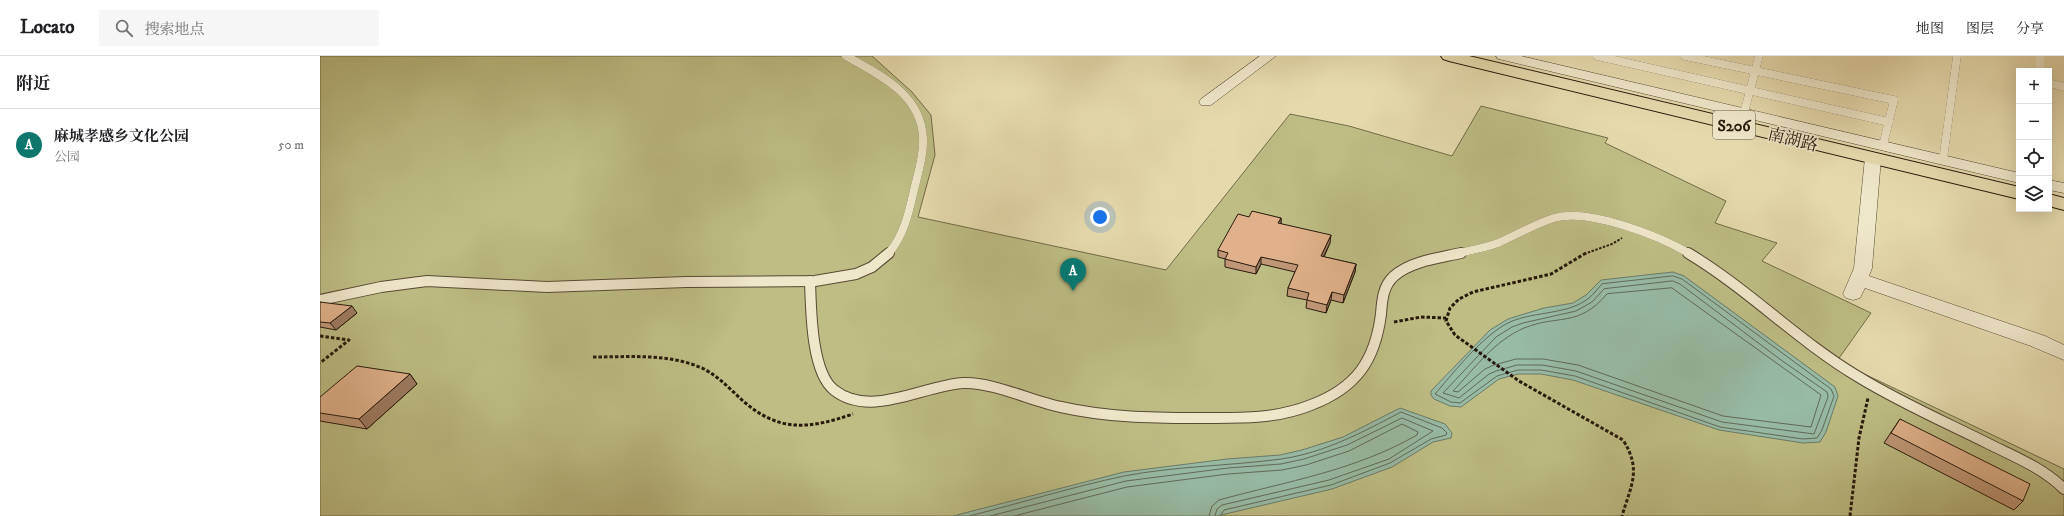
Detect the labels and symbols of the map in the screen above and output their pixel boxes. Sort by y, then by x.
road number: S206 [1713,111,1755,139]
street label: 南湖路 [1765,123,1820,157]
your location [1090,207,1110,227]
pin: A [1060,258,1086,291]

